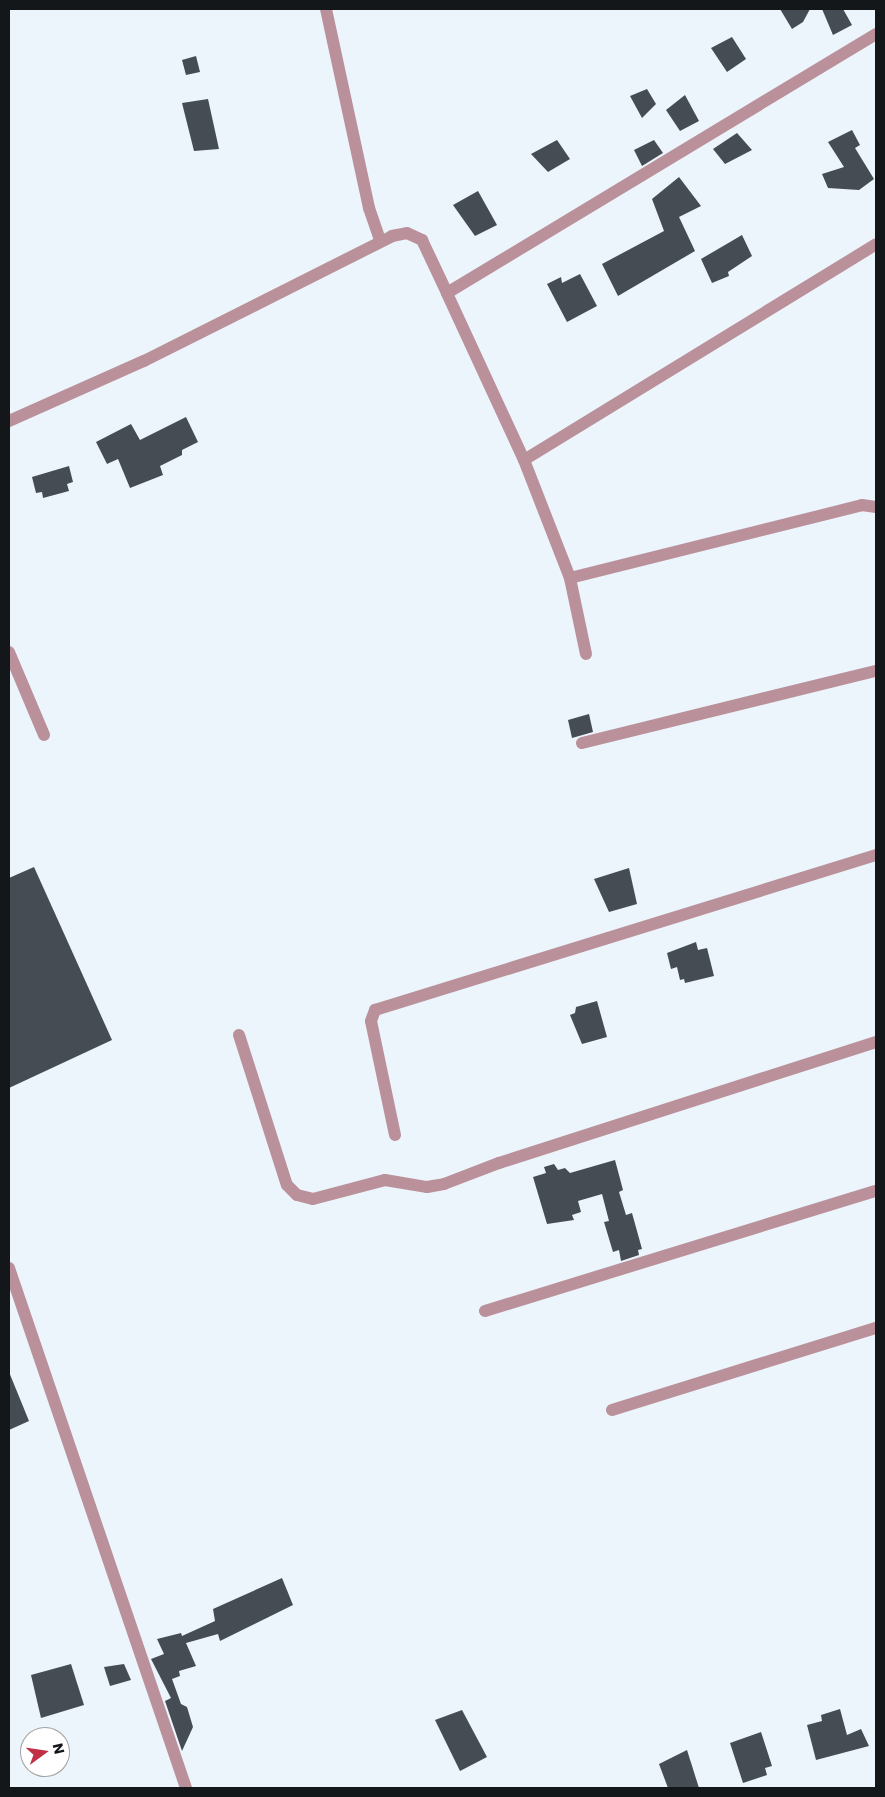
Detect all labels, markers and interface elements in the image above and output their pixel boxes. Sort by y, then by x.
north arrow [20,1727,70,1777]
text: N [48,1741,70,1756]

